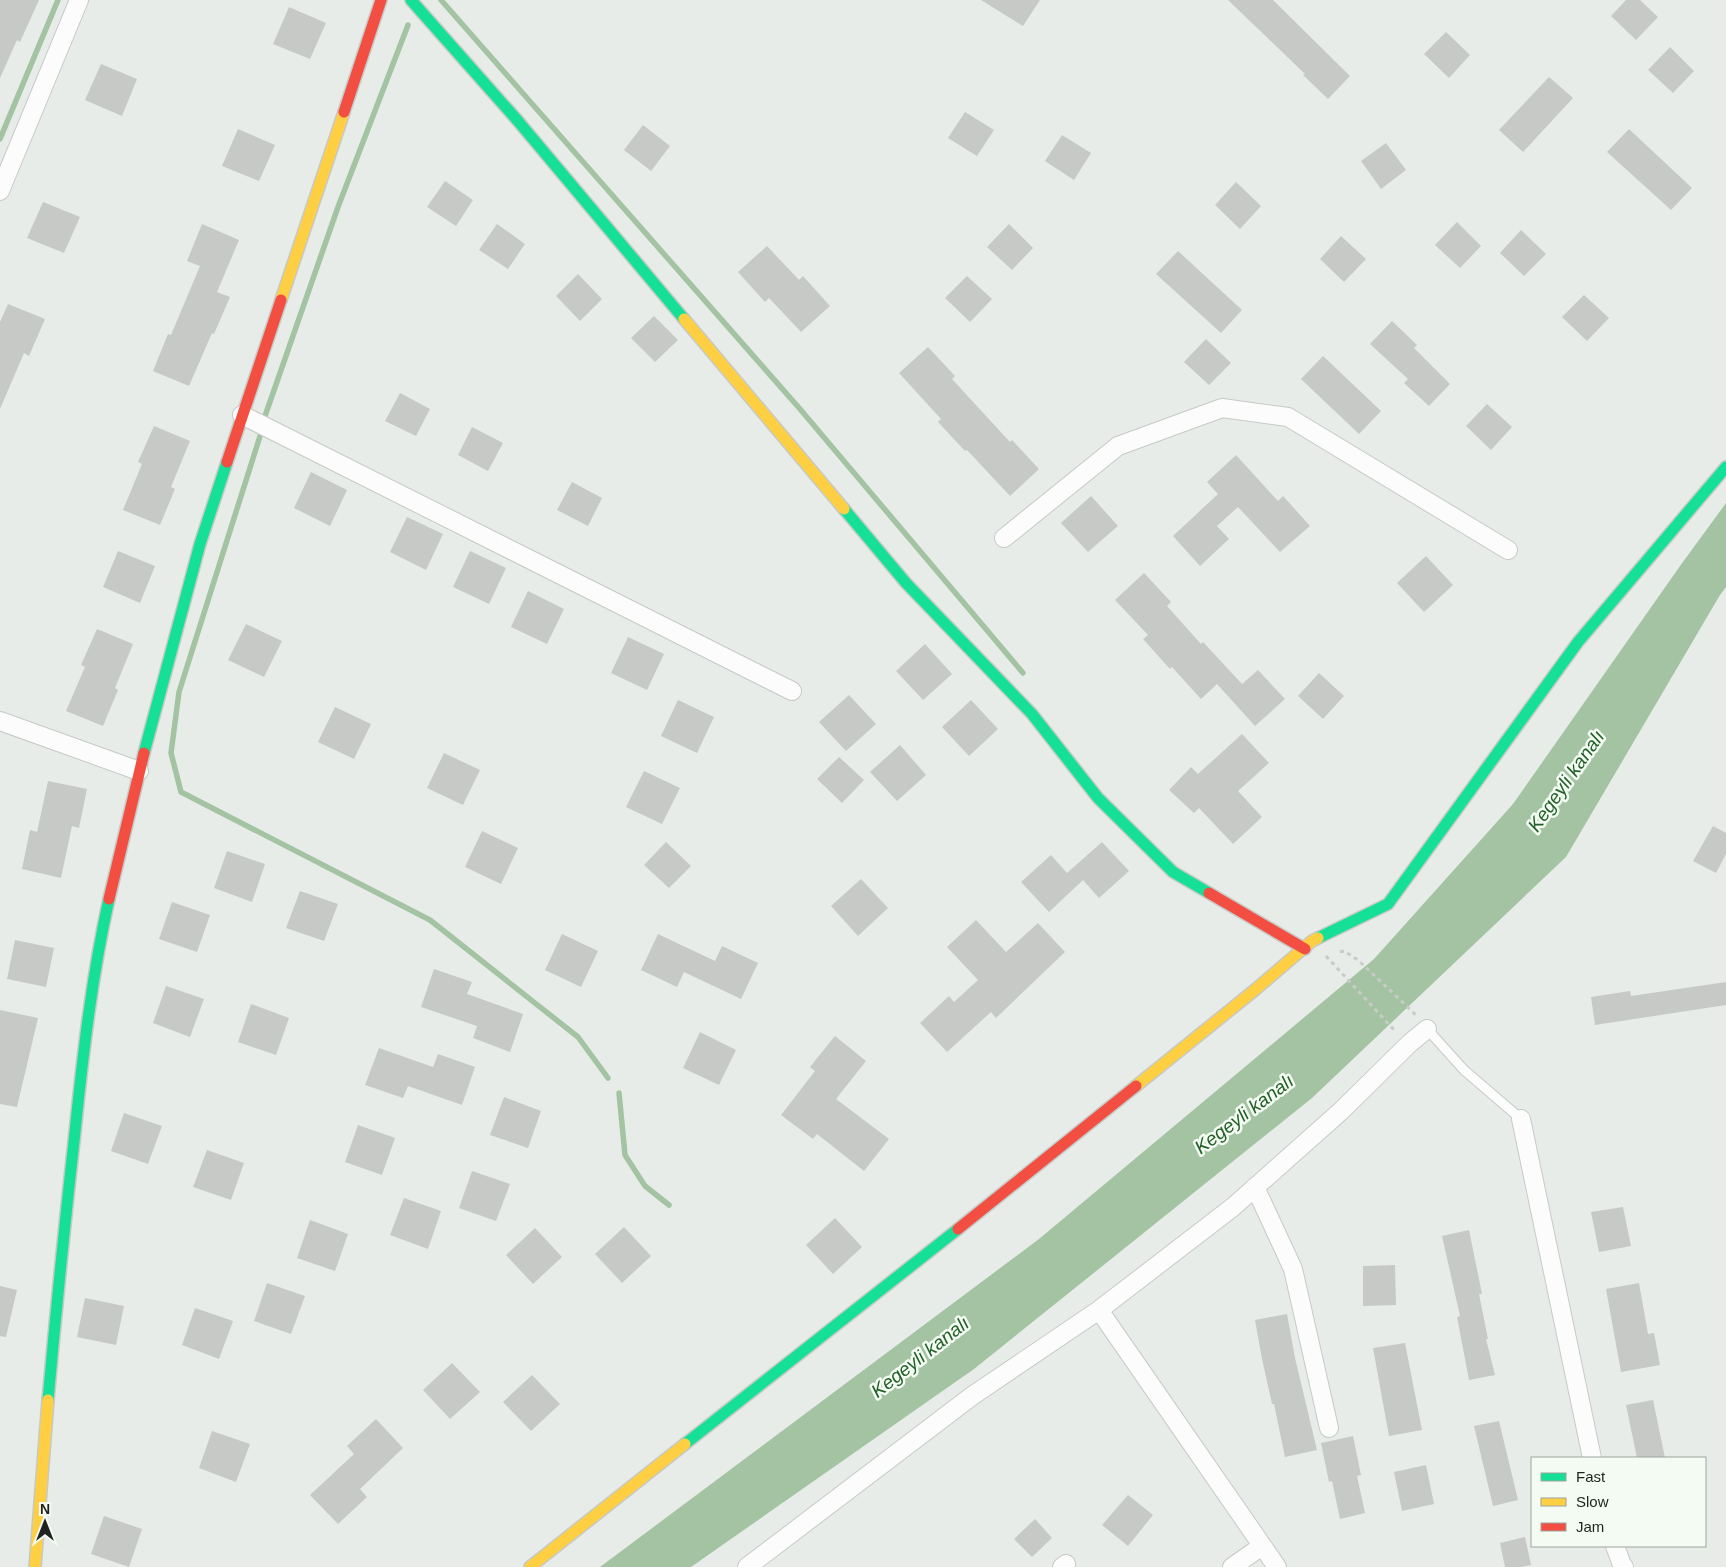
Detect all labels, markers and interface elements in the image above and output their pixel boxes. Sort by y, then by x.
water label: Kegeyli kanalı [1523,727,1609,835]
water label: Kegeyli kanalı [1190,1070,1298,1158]
water label: Kegeyli kanalı [867,1312,973,1402]
legend [1531,1457,1706,1547]
text: Fast [1576,1468,1606,1485]
text: Slow [1576,1493,1609,1510]
north arrow [20,1497,70,1547]
text: N [40,1501,50,1517]
text: Jam [1576,1518,1604,1535]

